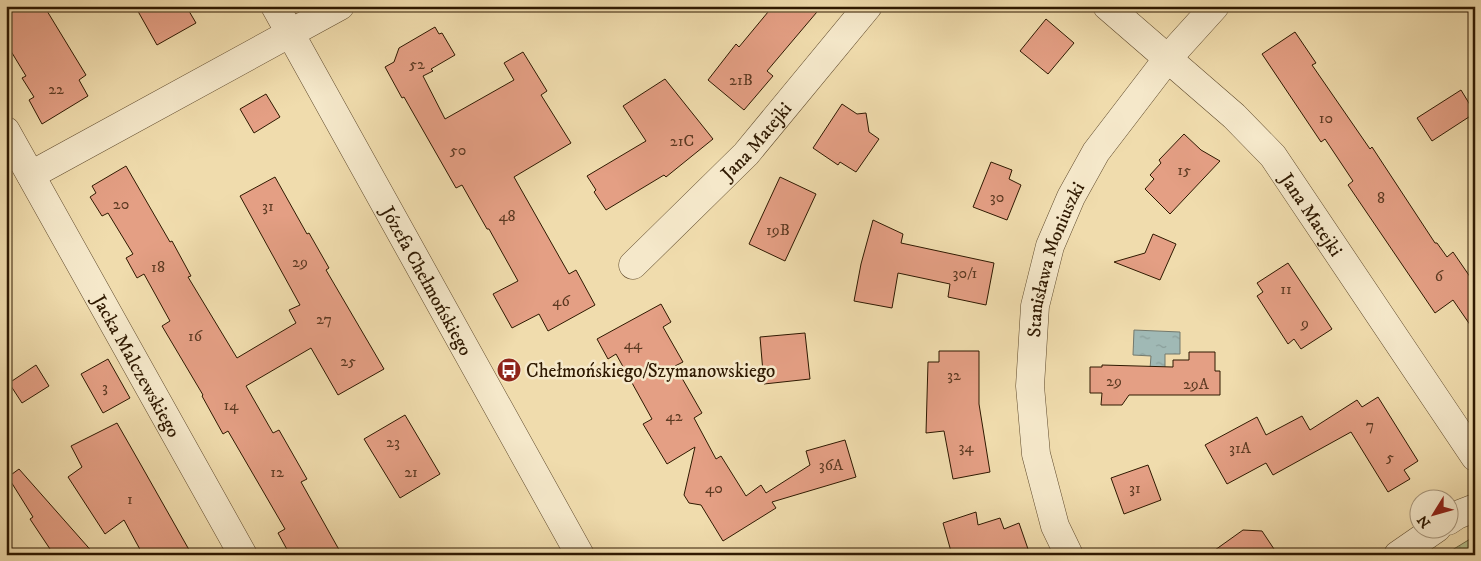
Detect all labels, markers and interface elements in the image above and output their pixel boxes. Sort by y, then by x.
house number: 52 [409,54,425,74]
house number: 21B [729,70,753,90]
house number: 22 [48,79,64,99]
street label: Jana Matejki [715,98,797,187]
house number: 10 [1319,108,1333,128]
house number: 21C [670,131,694,151]
house number: 50 [450,140,466,160]
house number: 15 [1177,160,1191,180]
street label: Jana Matejki [1274,167,1347,261]
street label: Stanisława Moniuszki [1023,178,1090,338]
house number: 30 [990,187,1004,207]
house number: 8 [1377,188,1385,208]
house number: 20 [113,194,129,214]
house number: 31 [262,196,274,216]
street label: Józefa Chełmońskiego [375,201,477,360]
house number: 48 [498,206,516,226]
house number: 19B [766,220,790,240]
house number: 29 [292,252,308,272]
house number: 18 [151,257,165,277]
house number: 30/1 [953,263,978,283]
house number: 6 [1435,266,1444,286]
house number: 11 [1280,279,1292,299]
street label: Jacka Malczewskiego [86,290,185,442]
house number: 46 [552,291,570,311]
house number: 27 [316,309,332,329]
house number: 9 [1300,313,1309,333]
house number: 16 [188,326,203,346]
house number: 44 [624,334,643,354]
house number: 25 [340,351,356,371]
bus stop icon: Chełmońskiego/Szymanowskiego [496,357,522,383]
place label: Chełmońskiego/Szymanowskiego [526,360,775,383]
house number: 32 [947,365,961,385]
house number: 29 [1106,371,1122,391]
house number: 29A [1183,374,1210,394]
house number: 3 [102,377,108,397]
house number: 14 [223,395,239,415]
house number: 42 [665,406,683,426]
house number: 7 [1366,415,1374,435]
house number: 23 [386,432,400,452]
house number: 34 [958,437,974,457]
house number: 31A [1229,438,1252,458]
house number: 5 [1386,447,1394,467]
house number: 36A [819,455,844,475]
house number: 12 [270,462,284,482]
house number: 21 [404,462,418,482]
house number: 40 [705,478,723,498]
house number: 31 [1129,478,1141,498]
north arrow [1408,488,1458,538]
house number: 1 [127,489,133,509]
text: N [1413,511,1435,531]

